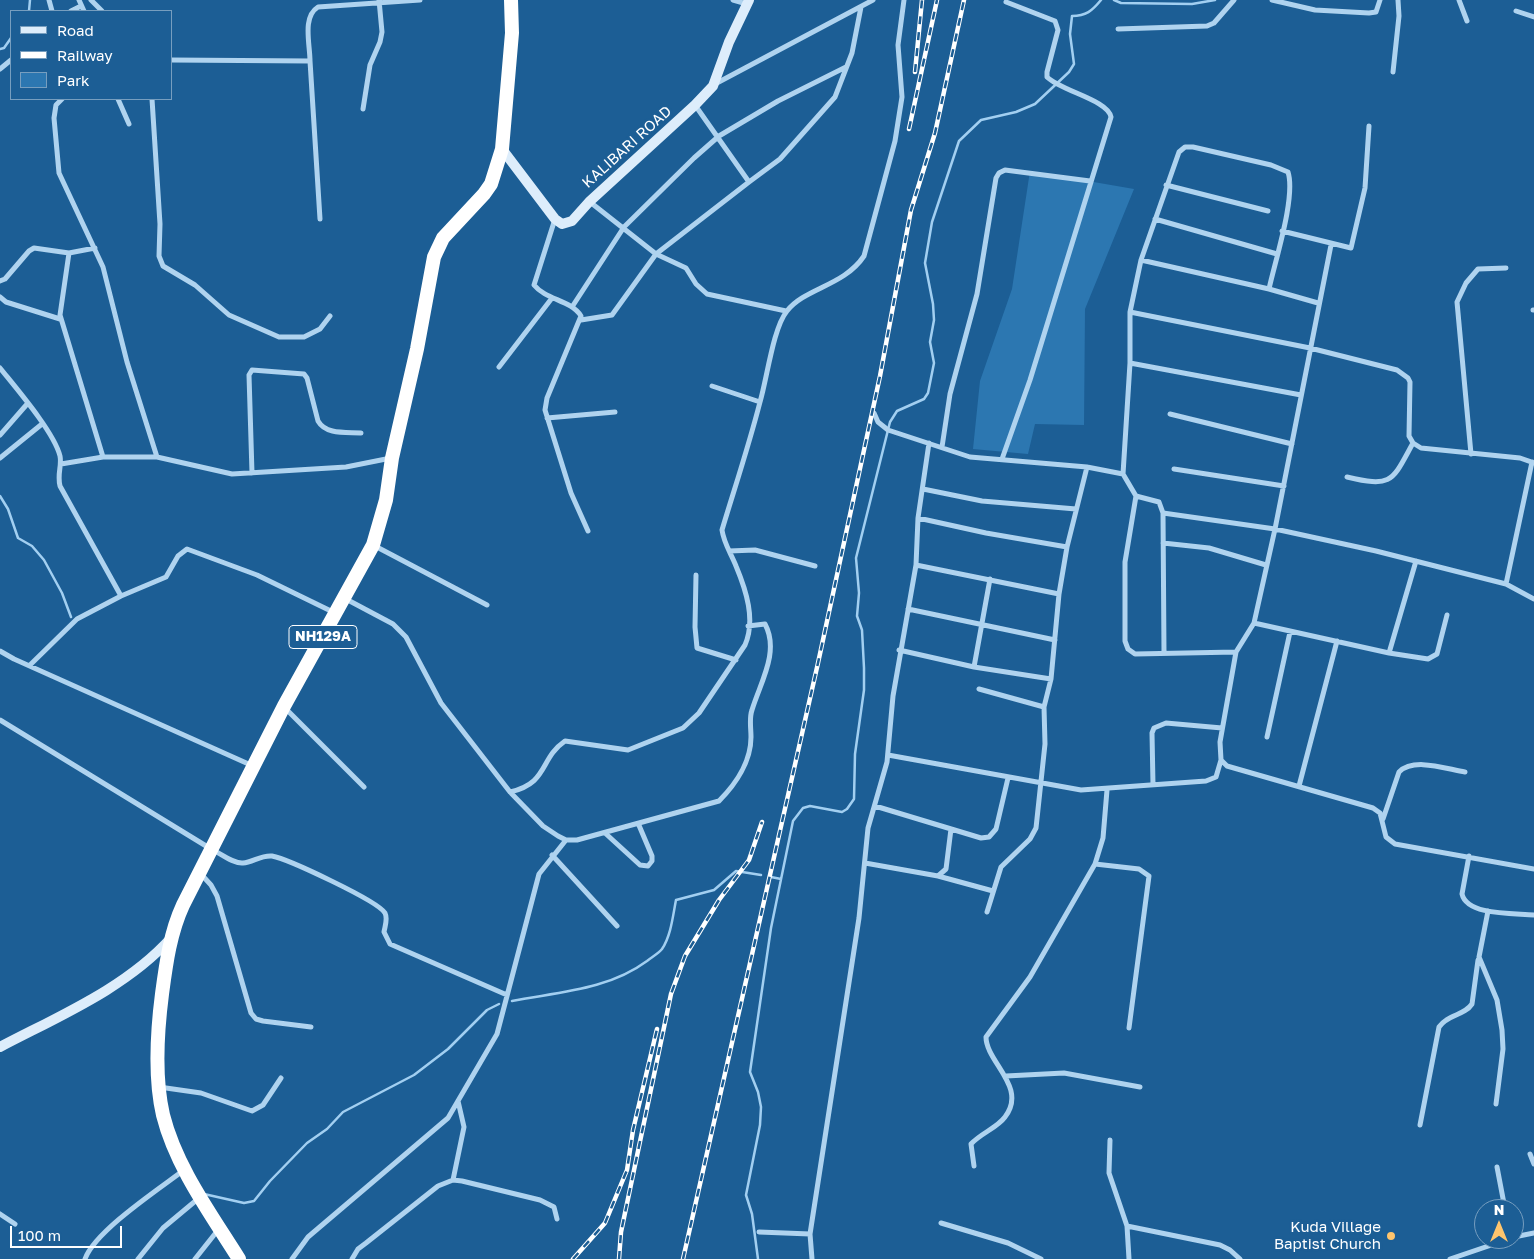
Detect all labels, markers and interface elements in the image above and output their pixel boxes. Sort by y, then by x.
legend [10,10,172,100]
text: Road [57,21,94,39]
text: Railway [57,46,113,64]
text: Park [57,71,89,89]
street label: KALIBARI ROAD [579,102,675,192]
road number: NH129A [289,626,357,649]
north arrow [1474,1199,1524,1249]
text: N [1494,1201,1504,1218]
scale bar [12,1216,125,1248]
place label: Kuda Village Baptist Church [1274,1218,1381,1253]
text: 100 m [18,1226,61,1244]
marker: Kuda Village Baptist Church [1385,1230,1397,1242]

